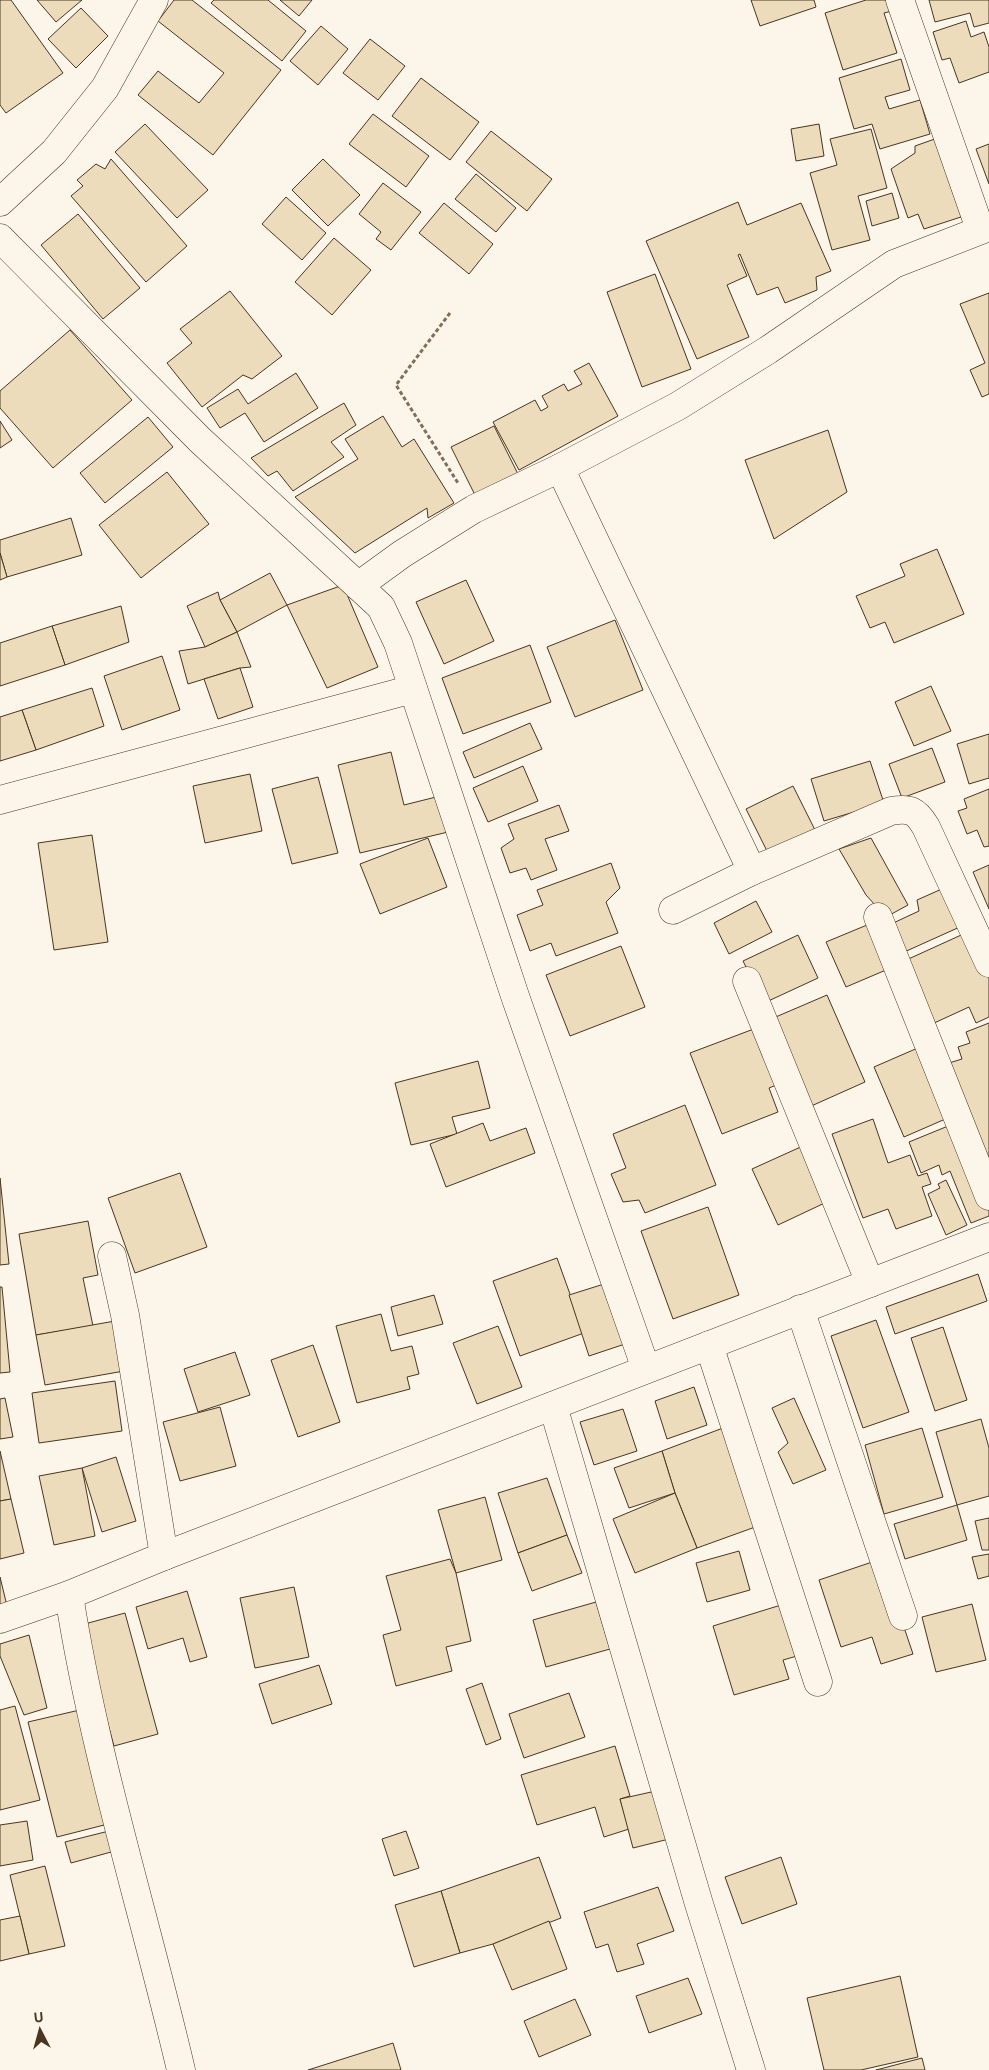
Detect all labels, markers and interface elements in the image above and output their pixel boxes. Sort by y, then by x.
north arrow [15,2005,65,2055]
text: U [33,2009,44,2026]

